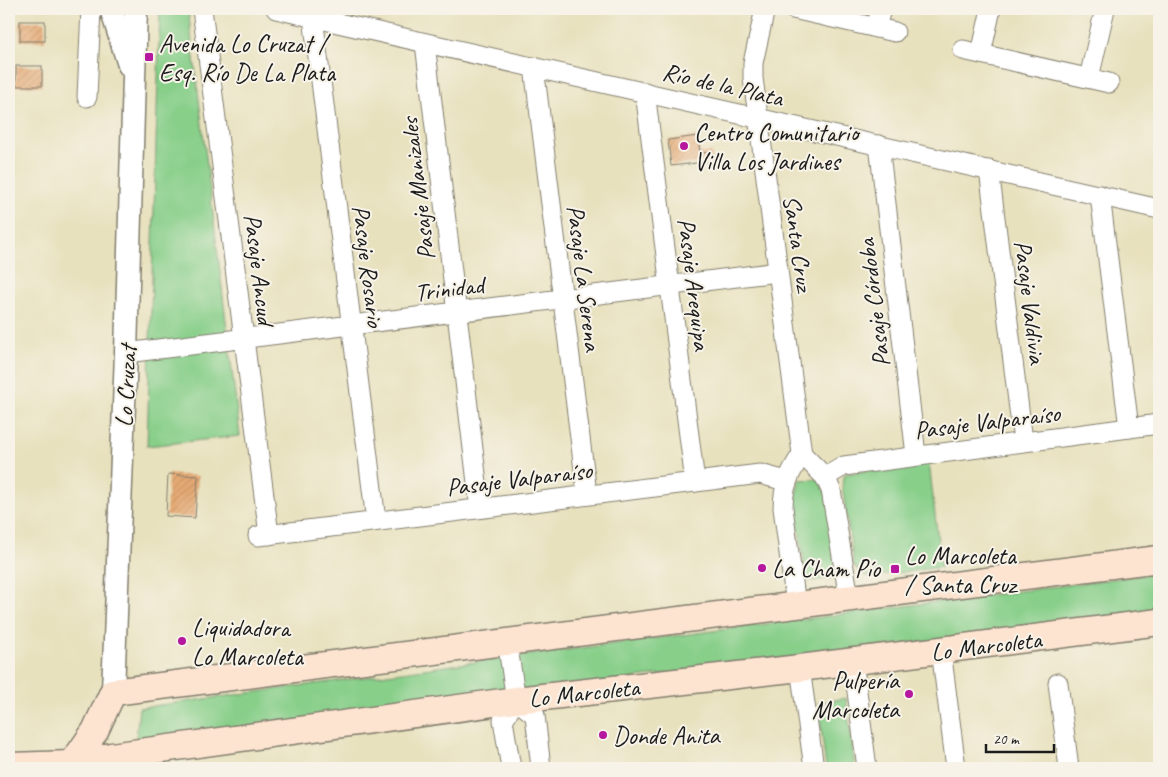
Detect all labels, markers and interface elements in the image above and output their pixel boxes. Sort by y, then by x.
place label: Avenida Lo Cruzat / Esq. Río De La Plata [159,28,337,89]
marker: Avenida Lo Cruzat / Esq. Río De La Plata [143,51,155,63]
street label: Río de la Plata [659,56,788,115]
street label: Pasaje Manizales [393,113,443,262]
place label: Centro Comunitario Villa Los Jardines [694,117,861,178]
marker: Centro Comunitario Villa Los Jardines [678,140,690,152]
street label: Santa Cruz [775,193,821,296]
street label: Pasaje Rosario [345,203,391,330]
street label: Pasaje La Serena [559,203,609,355]
street label: Pasaje Ancud [236,212,282,330]
street label: Pasaje Arequipa [670,216,718,354]
street label: Pasaje Córdoba [850,235,898,369]
street label: Pasaje Valdivia [1007,239,1054,368]
street label: Trinidad [413,268,489,309]
street label: Lo Cruzat [108,340,144,428]
street label: Pasaje Valparaíso [913,397,1063,447]
street label: Pasaje Valparaíso [445,454,595,504]
place label: Lo Marcoleta / Santa Cruz [905,540,1019,601]
place label: La Cham Pío [772,553,881,585]
marker: La Cham Pío [756,562,768,574]
marker: Lo Marcoleta / Santa Cruz [889,563,901,575]
place label: Liquidadora Lo Marcoleta [192,612,305,673]
street label: Lo Marcoleta [929,623,1045,669]
marker: Liquidadora Lo Marcoleta [176,635,188,647]
place label: Pulpería Marcoleta [812,665,901,726]
street label: Lo Marcoleta [527,671,643,715]
marker: Pulpería Marcoleta [903,688,915,700]
place label: Donde Anita [613,720,722,752]
scale bar [986,722,1053,754]
marker: Donde Anita [597,729,609,741]
text: 20 m [993,730,1020,749]

